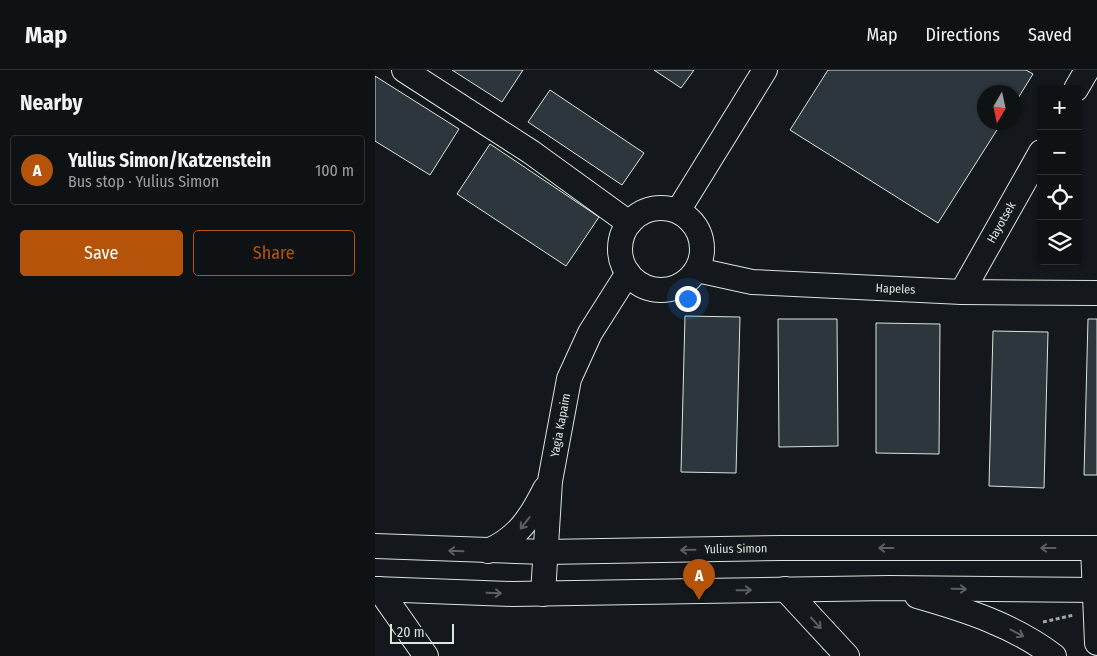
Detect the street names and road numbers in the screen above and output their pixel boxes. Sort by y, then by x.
street label: Hayotsek [984,199,1019,245]
street label: Hapeles [875,281,916,297]
street label: Yagia Kapaim [548,392,573,458]
street label: Yulius Simon [704,541,767,556]

